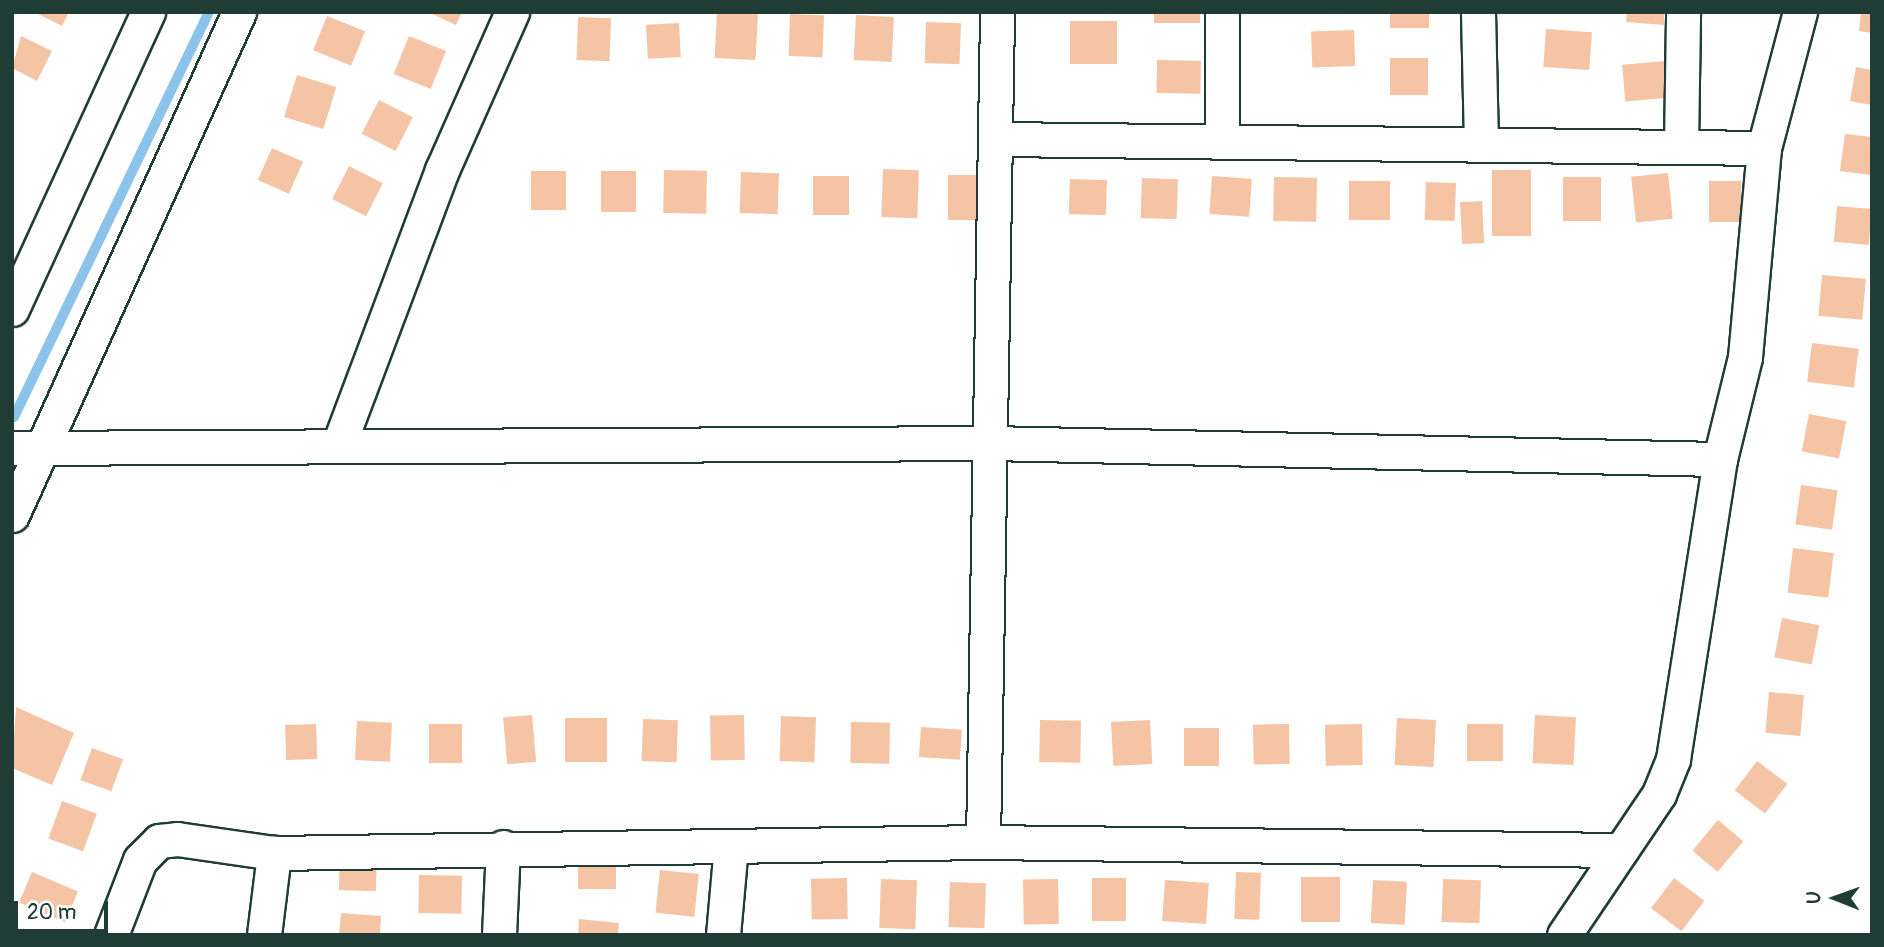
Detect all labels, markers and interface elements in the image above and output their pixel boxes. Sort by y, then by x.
north arrow [1800,863,1870,933]
scale bar [18,888,112,932]
text: U [1802,891,1826,904]
text: 20 m [27,899,76,926]

